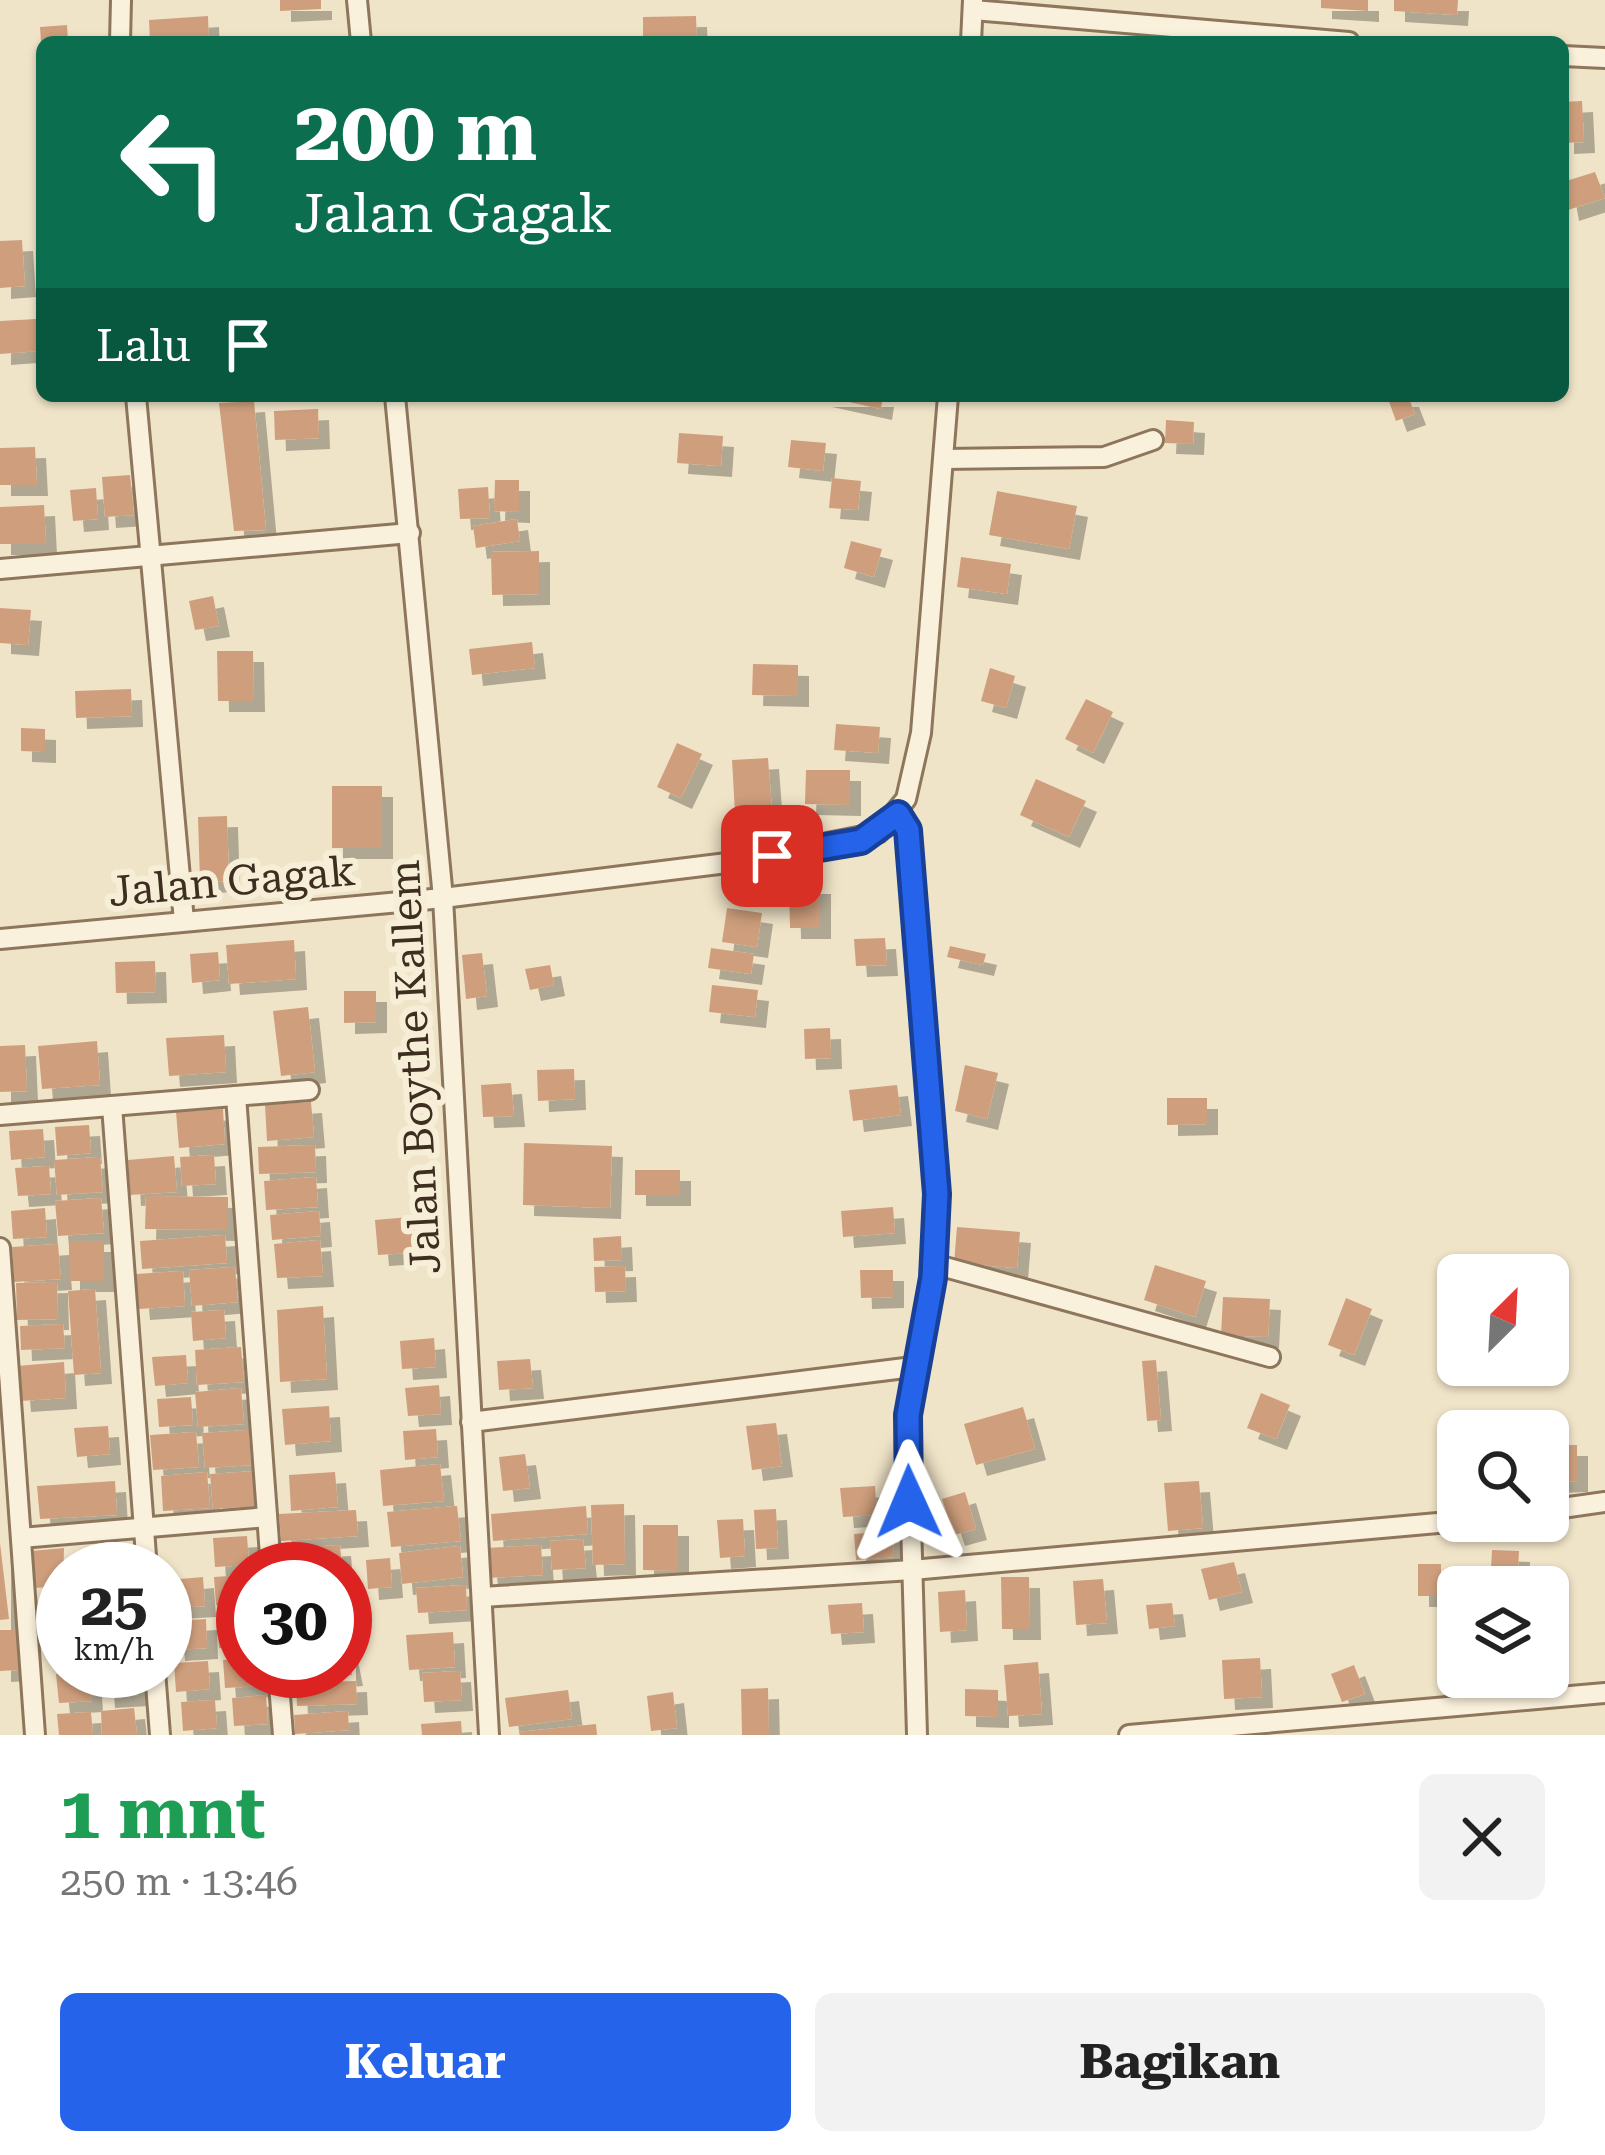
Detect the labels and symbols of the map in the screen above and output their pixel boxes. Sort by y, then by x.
pin [721,805,823,907]
street label: Jalan Gagak [107,846,357,916]
street label: Jalan Boythe Kallem [380,859,450,1275]
north arrow [1437,1254,1569,1386]
position arrow [846,1439,972,1565]
speed limit sign: 30 [216,1542,372,1698]

